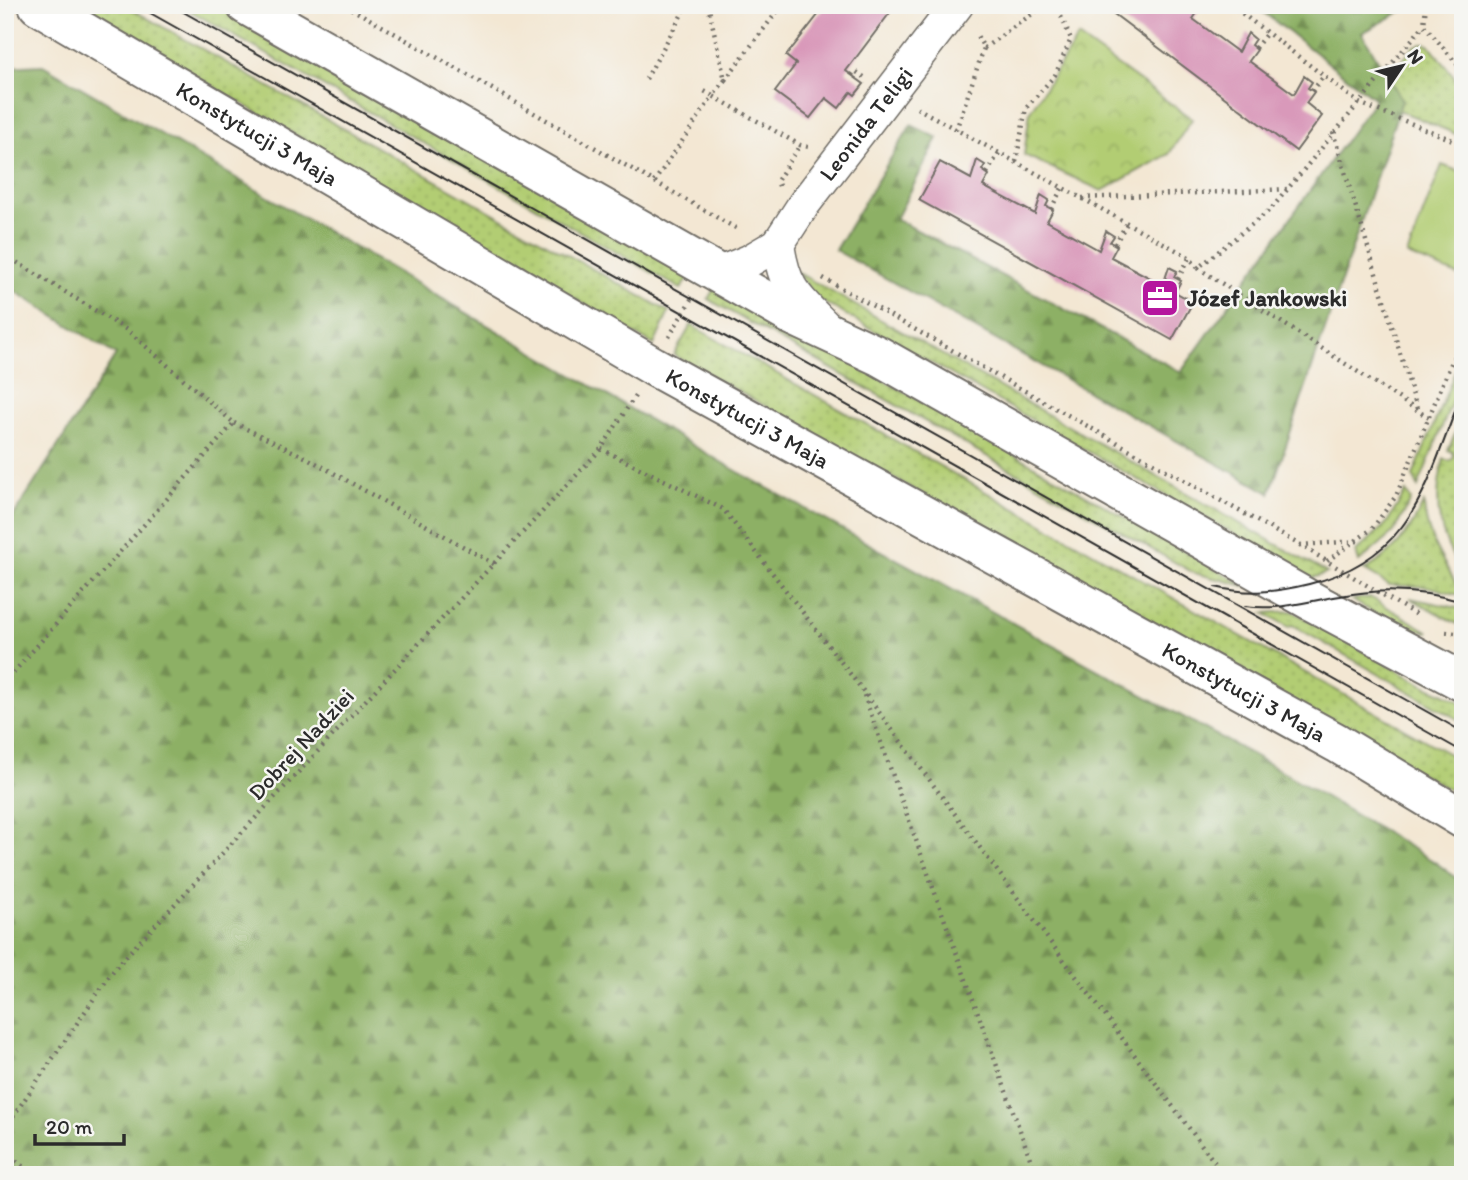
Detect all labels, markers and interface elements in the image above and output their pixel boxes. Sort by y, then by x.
north arrow [1366,32,1436,102]
text: N [1402,45,1429,68]
street label: Leonida Teligi [813,61,918,186]
street label: Konstytucji 3 Maja [171,75,343,192]
office icon: Józef Jankowski [1139,277,1181,319]
place label: Józef Jankowski [1186,284,1347,312]
street label: Konstytucji 3 Maja [661,362,834,474]
street label: Konstytucji 3 Maja [1157,635,1331,748]
street label: Dobrej Nadziei [242,682,360,806]
scale bar [35,1103,124,1147]
text: 20 m [46,1114,93,1139]

